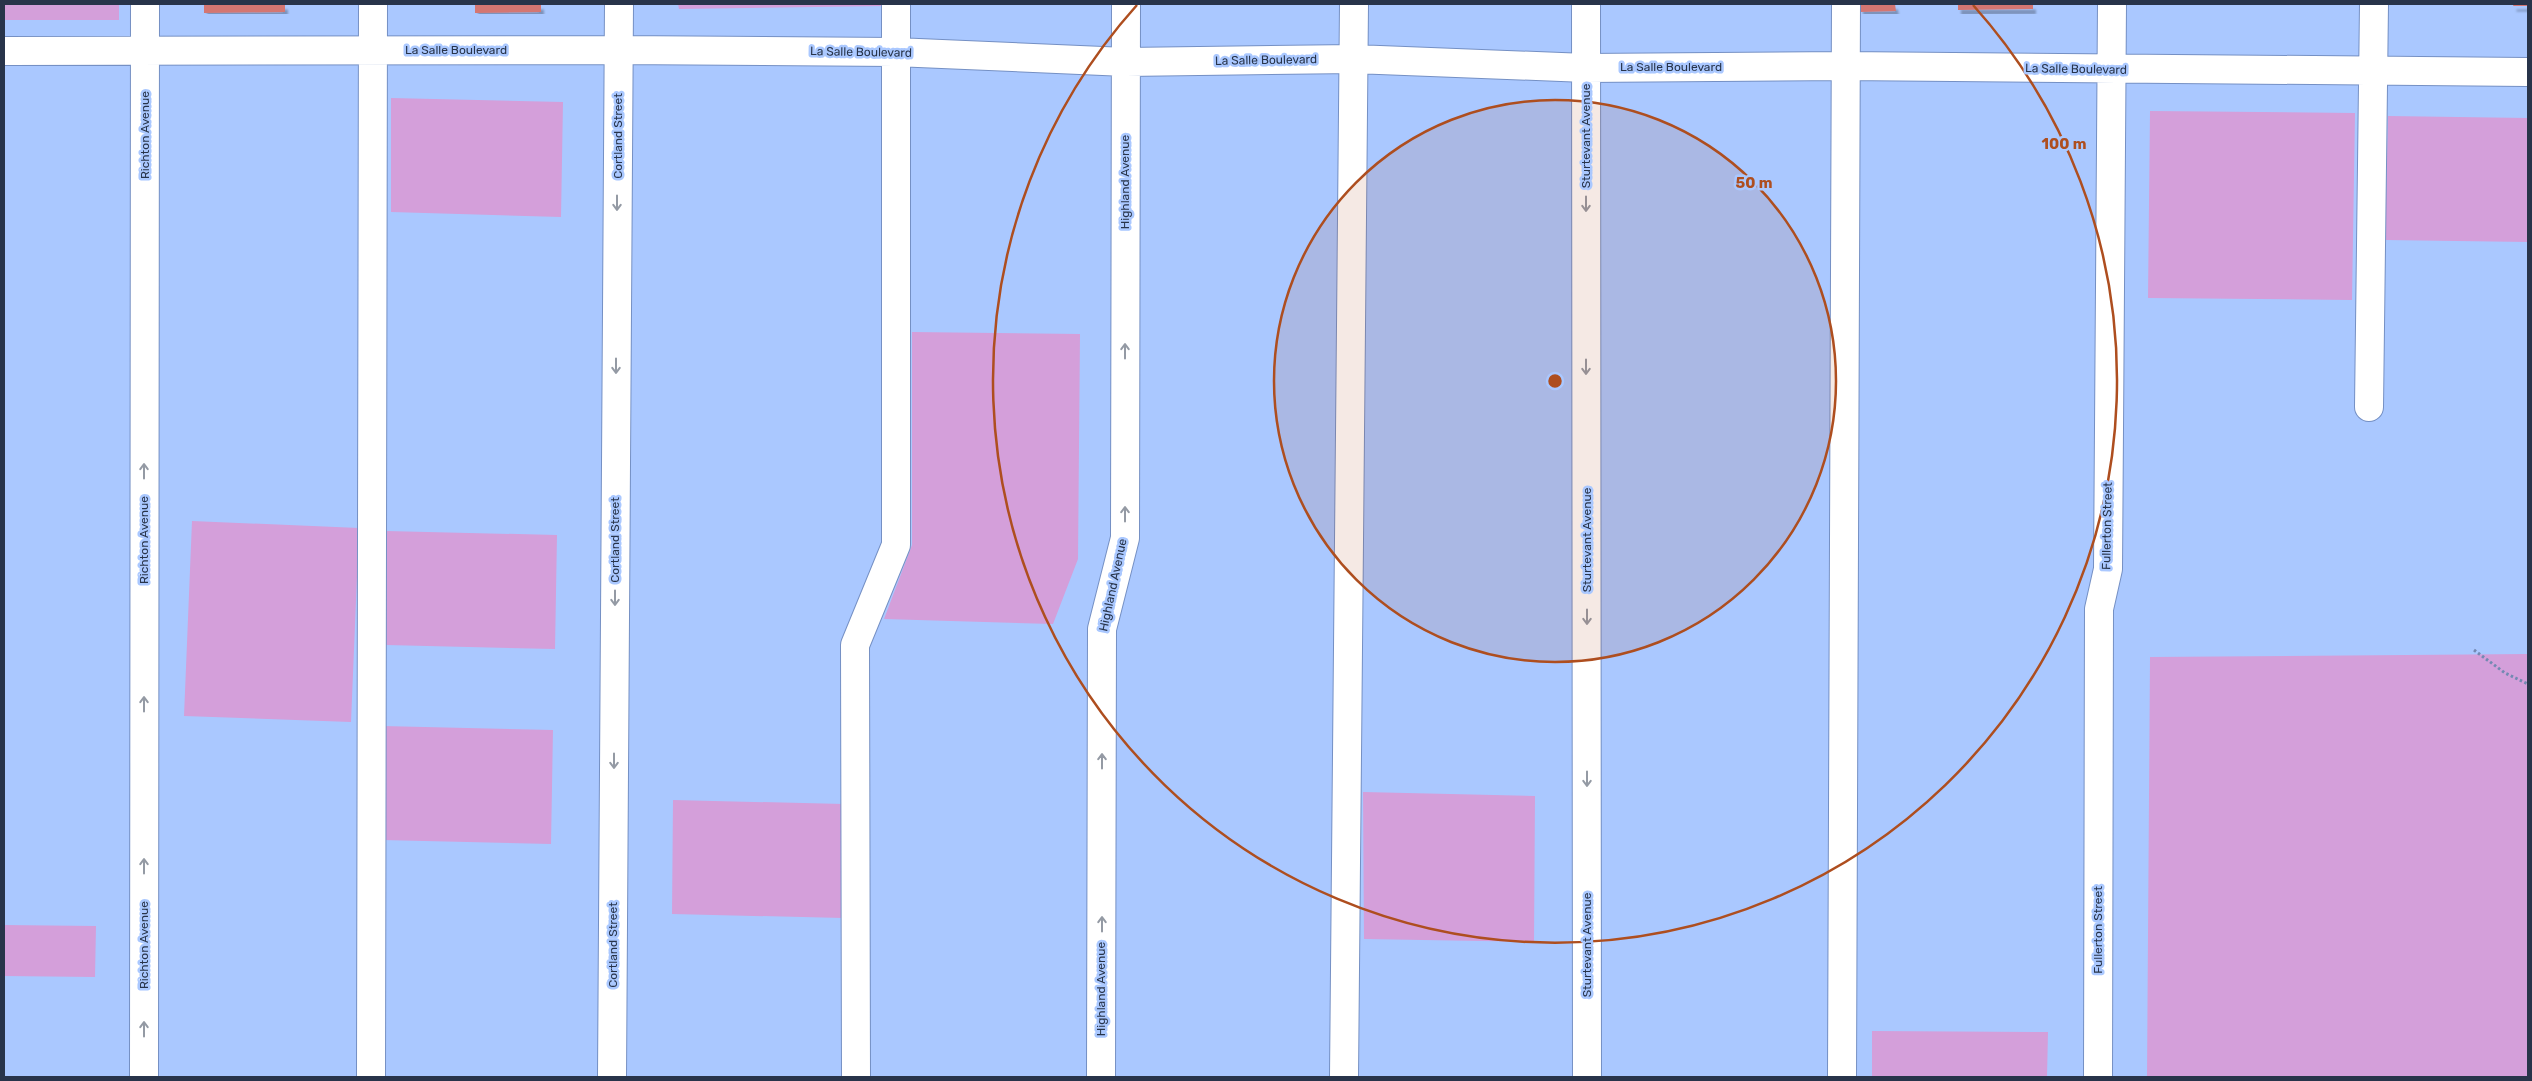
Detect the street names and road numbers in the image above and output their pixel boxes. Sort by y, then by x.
street label: La Salle Boulevard [405,43,507,57]
street label: La Salle Boulevard [810,44,912,60]
street label: La Salle Boulevard [1215,52,1317,68]
street label: La Salle Boulevard [1620,60,1722,74]
street label: La Salle Boulevard [2025,61,2127,77]
street label: Sturtevant Avenue [1579,83,1593,188]
street label: Richton Avenue [138,91,152,179]
street label: Cortland Street [611,93,625,179]
street label: Highland Avenue [1118,134,1132,229]
street label: Fullerton Street [2099,482,2115,570]
street label: Sturtevant Avenue [1580,487,1594,592]
street label: Richton Avenue [137,496,151,584]
street label: Cortland Street [608,497,622,583]
street label: Highland Avenue [1096,537,1130,633]
street label: Fullerton Street [2091,886,2105,974]
street label: Sturtevant Avenue [1580,892,1594,997]
street label: Richton Avenue [137,901,151,989]
street label: Cortland Street [606,902,620,988]
street label: Highland Avenue [1094,941,1108,1036]

